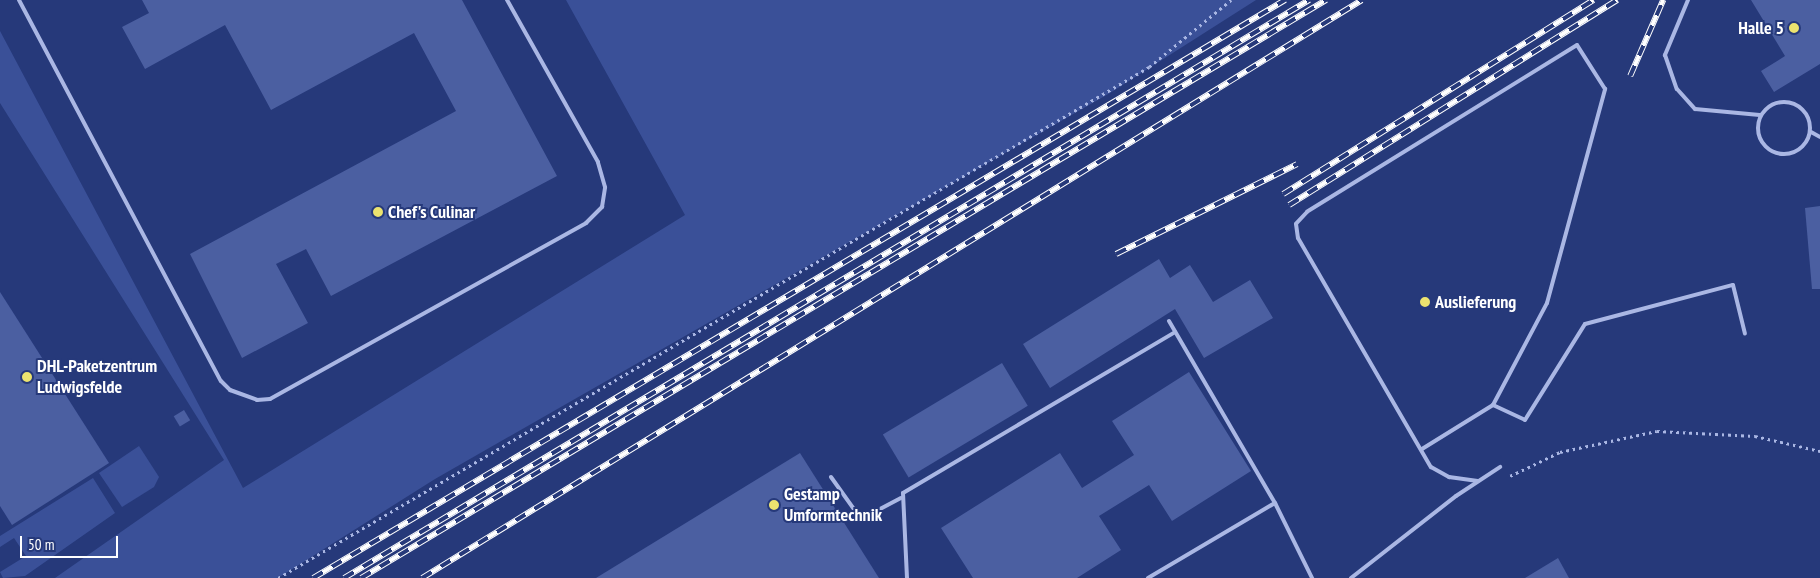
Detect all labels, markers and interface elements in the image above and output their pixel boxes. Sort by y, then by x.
place label: Halle 5 [1738,17,1784,39]
marker: Halle 5 [1788,22,1800,34]
place label: Chef's Culinar [388,201,476,223]
marker: Chef's Culinar [372,206,384,218]
place label: Auslieferung [1435,291,1516,313]
marker: Auslieferung [1419,296,1431,308]
place label: DHL-Paketzentrum Ludwigsfelde [37,356,157,398]
marker: DHL-Paketzentrum Ludwigsfelde [21,371,33,383]
place label: Gestamp Umformtechnik [784,484,882,526]
marker: Gestamp Umformtechnik [768,499,780,511]
scale bar [22,526,120,558]
text: 50 m [28,535,54,554]

